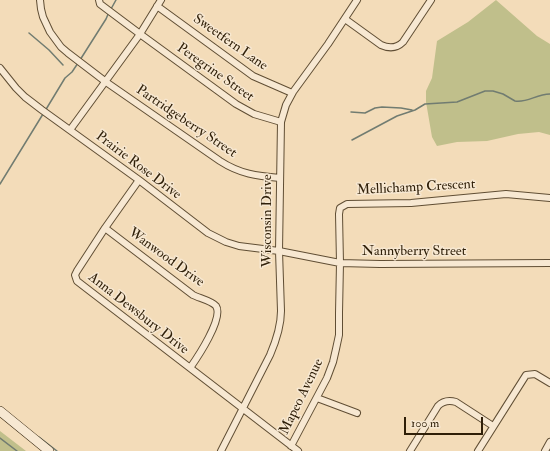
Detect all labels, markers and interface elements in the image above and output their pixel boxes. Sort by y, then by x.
street label: Sweetfern Lane [190,11,270,75]
street label: Peregrine Street [173,40,257,106]
street label: Partridgeberry Street [132,82,240,162]
street label: Prairie Rose Drive [92,128,184,204]
street label: Wisconsin Drive [260,174,276,268]
street label: Mellichamp Crescent [356,177,476,199]
street label: Wanwood Drive [125,225,207,291]
street label: Nannyberry Street [362,244,466,260]
street label: Anna Dewsbury Drive [84,269,192,359]
street label: Mapeo Avenue [276,356,328,438]
scale bar [406,409,485,435]
text: 100 m [411,416,439,431]

